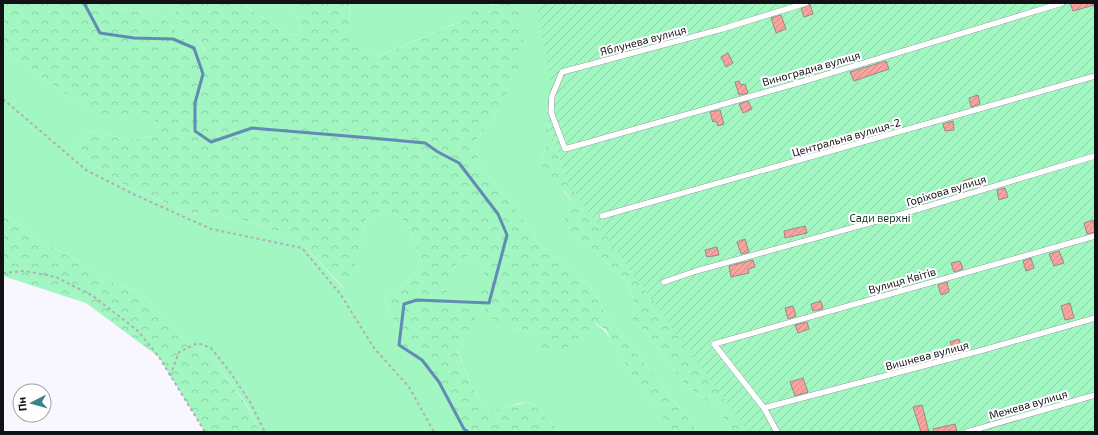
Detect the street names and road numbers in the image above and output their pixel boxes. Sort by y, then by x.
street label: Яблунева вулиця [598,22,688,59]
street label: Виноградна вулиця [760,48,862,89]
street label: Центральна вулиця-2 [790,115,902,160]
street label: Горіхова вулиця [905,172,988,209]
street label: Вулиця Квітів [867,264,938,297]
street label: Вишнева вулиця [884,338,970,373]
street label: Межева вулиця [987,387,1069,422]

